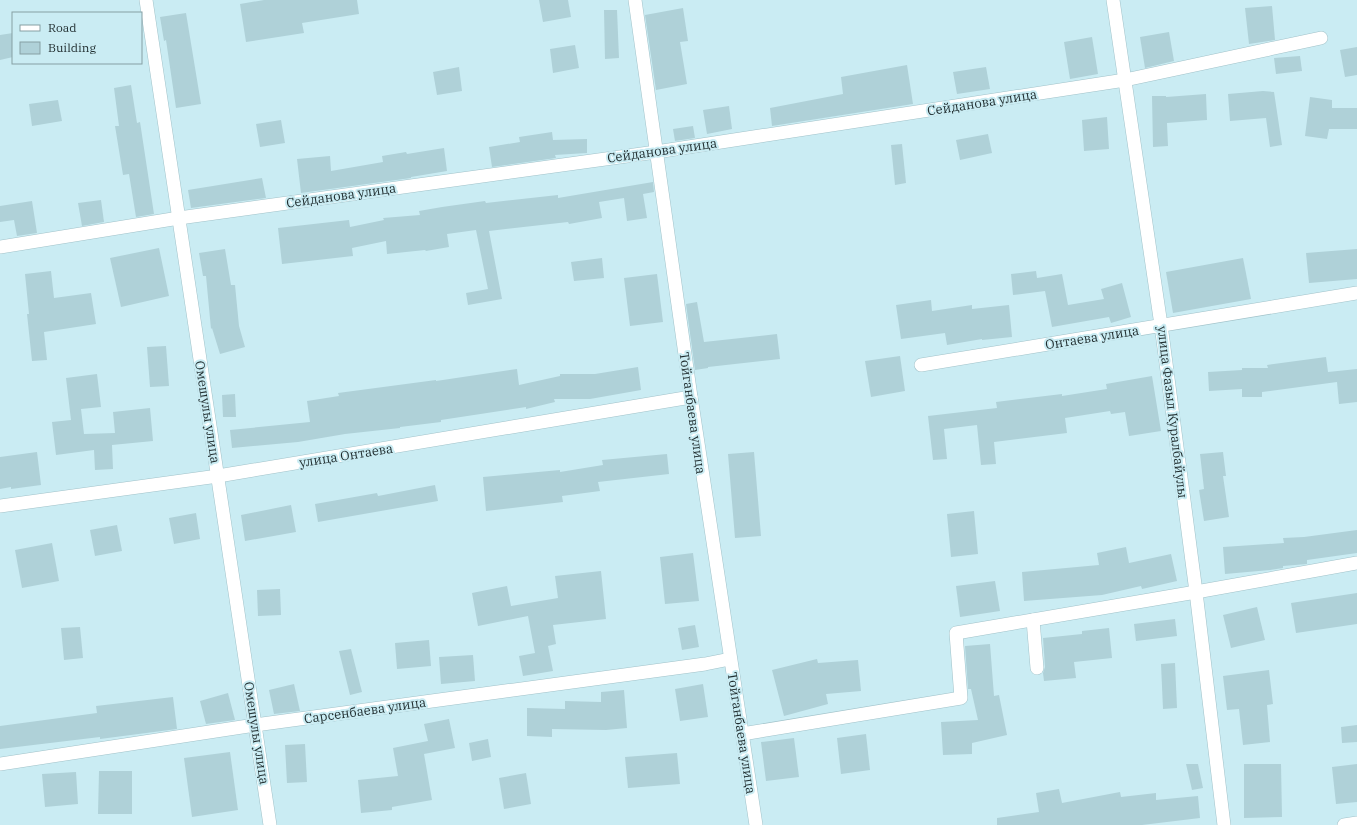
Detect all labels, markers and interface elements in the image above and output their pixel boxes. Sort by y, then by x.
legend [12,12,142,64]
text: Road [48,20,77,35]
text: Building [48,40,96,55]
street label: Сейданова улица [926,85,1038,120]
street label: Сейданова улица [606,134,718,167]
street label: Сейданова улица [285,179,397,212]
street label: Онтаева улица [1044,322,1140,353]
street label: улица Фазыл Куралбайулы [1154,325,1192,499]
street label: Тойганбаева улица [676,351,709,475]
street label: Омешулы улица [191,360,224,465]
street label: улица Онтаева [298,440,394,471]
street label: Тойганбаева улица [723,671,760,795]
street label: Омешулы улица [240,681,273,786]
street label: Сарсенбаева улица [303,694,427,727]

